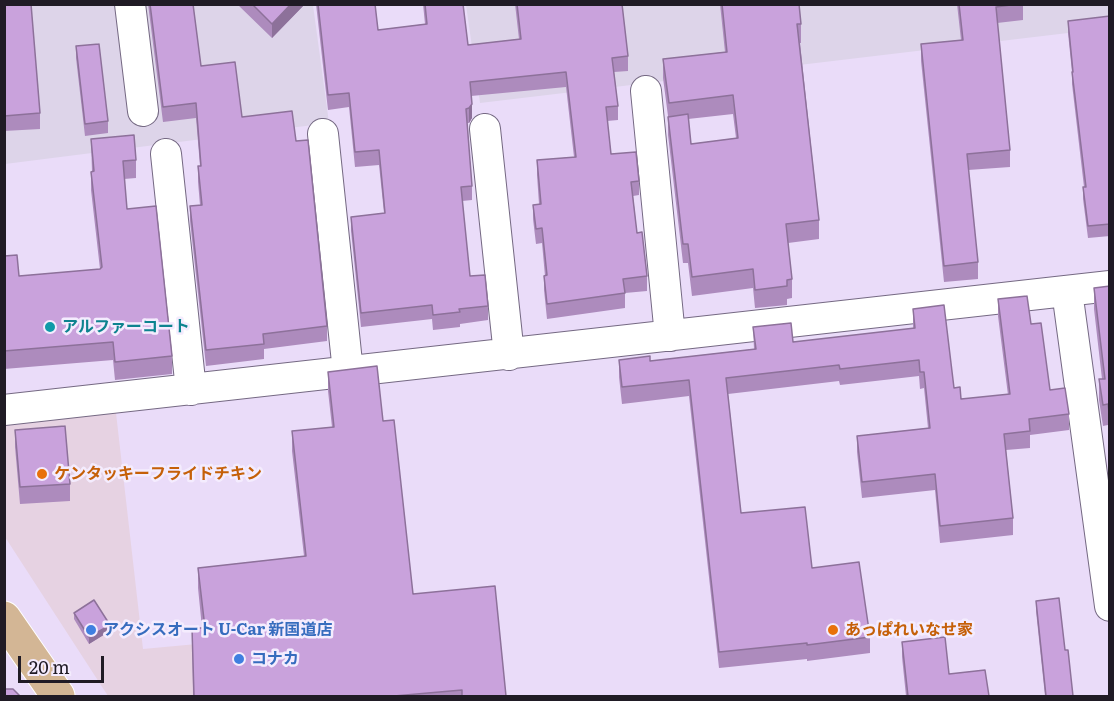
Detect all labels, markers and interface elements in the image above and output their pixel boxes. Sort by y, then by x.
place label: アルファーコート [62,317,190,337]
marker: アルファーコート [43,320,57,334]
place label: ケンタッキーフライドチキン [54,464,262,484]
marker: ケンタッキーフライドチキン [35,467,49,481]
place label: アクシスオート U-Car 新国道店 [103,620,332,640]
place label: あっぱれいなせ家 [845,620,973,640]
marker: アクシスオート U-Car 新国道店 [84,623,98,637]
marker: あっぱれいなせ家 [826,623,840,637]
scale bar [21,644,106,682]
place label: コナカ [251,649,299,669]
marker: コナカ [232,652,246,666]
text: 20 m [29,653,70,680]

